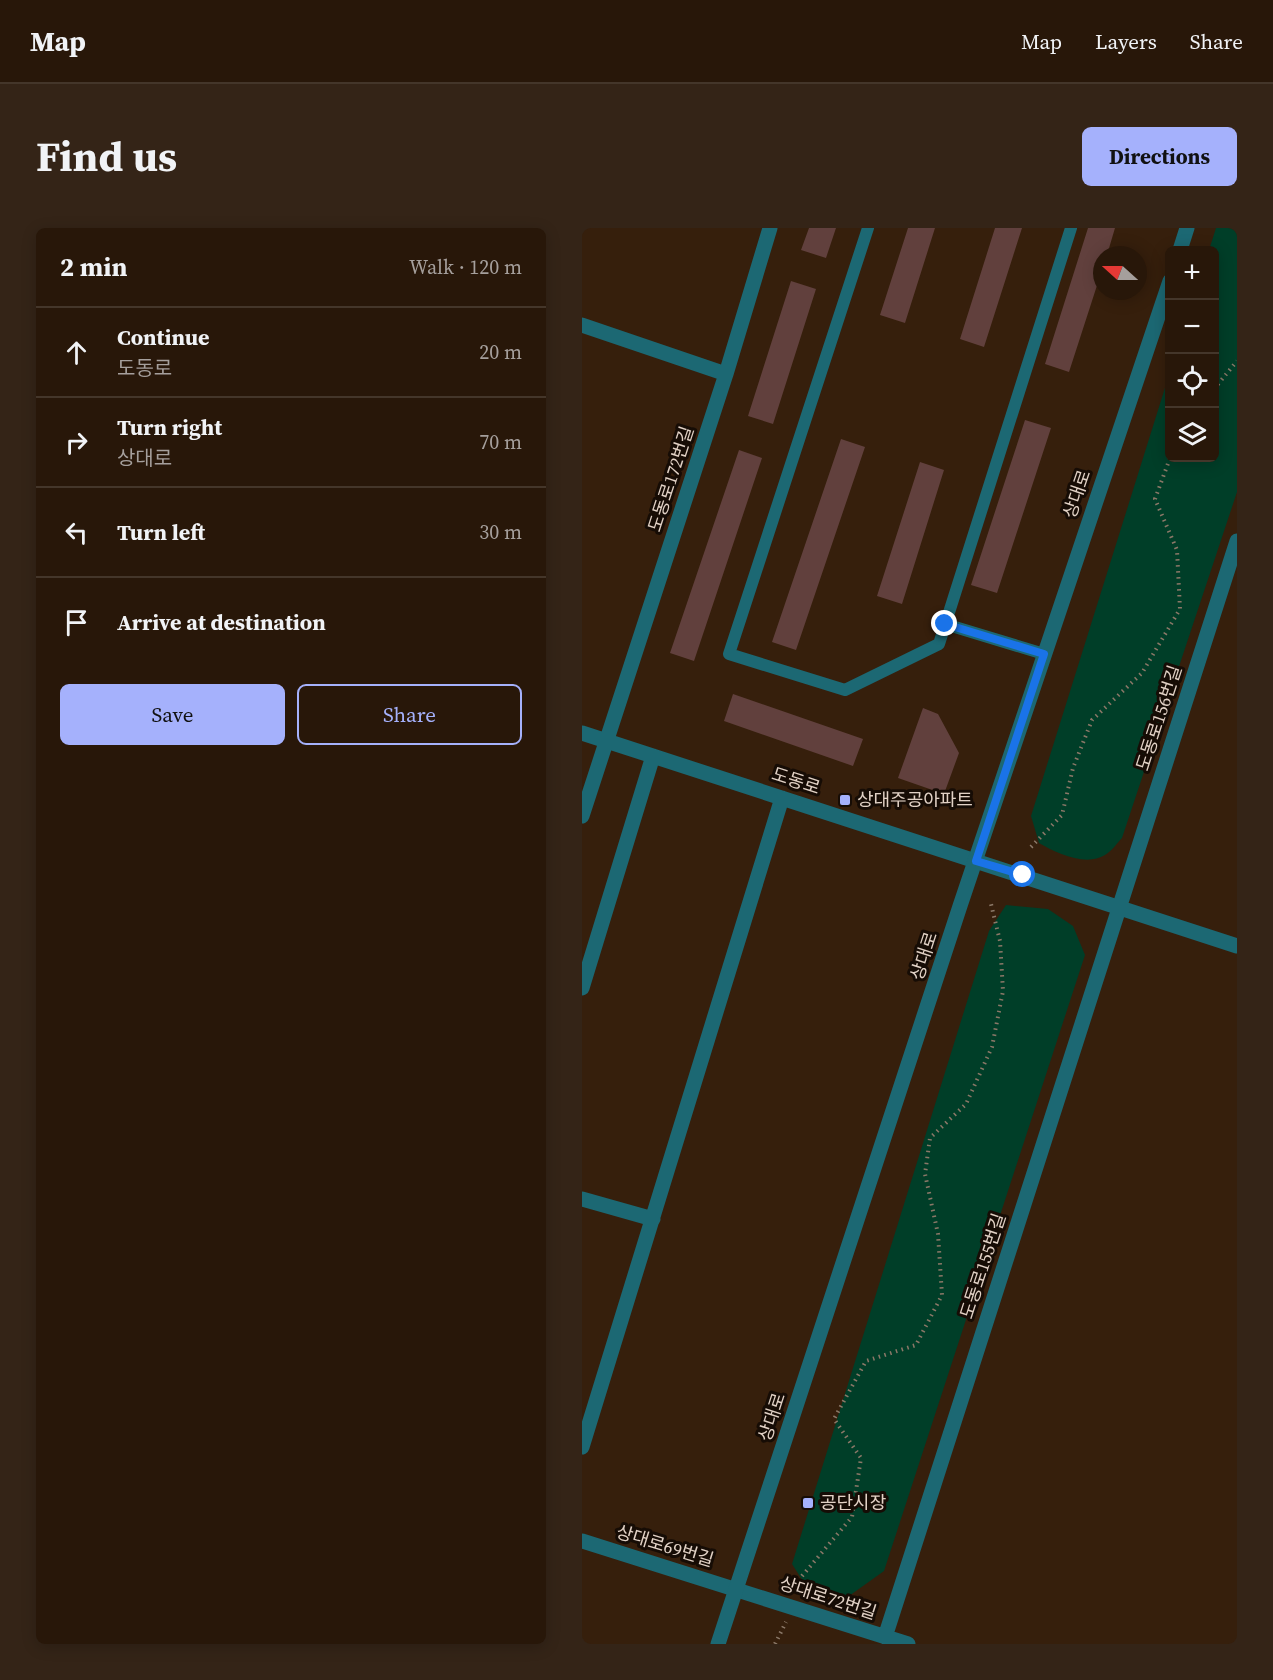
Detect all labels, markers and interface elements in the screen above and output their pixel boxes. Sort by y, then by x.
text: Map [30,22,86,60]
text: Map [1021,27,1062,56]
text: Layers [1095,27,1157,56]
text: Share [1190,27,1243,56]
text: Find us [36,127,177,185]
button: Directions [1082,127,1237,186]
north arrow [1093,246,1147,300]
map controls [1165,246,1219,462]
button: + [1165,246,1219,300]
text: 2 min [60,249,127,285]
text: Walk · 120 m [409,253,522,281]
button: − [1165,300,1219,354]
text: Continue [117,322,210,352]
icon: ahead [60,336,93,369]
text: 20 m [479,338,522,366]
text: 도동로 [117,354,172,382]
button: locate [1165,354,1219,408]
button: layers [1165,408,1219,462]
text: Turn right [117,412,222,442]
street label: 도동로172번길 [642,423,699,535]
icon: right [60,426,93,459]
text: 70 m [479,428,522,456]
text: 상대로 [117,444,172,472]
street label: 상대로 [1057,466,1096,521]
icon: left [60,516,93,549]
text: Turn left [117,517,205,547]
text: 30 m [479,518,522,546]
icon: arrive [60,606,93,639]
text: Arrive at destination [117,607,326,637]
route end [931,610,957,636]
street label: 도동로156번길 [1130,662,1187,774]
button: Save [60,684,285,745]
button: Share [297,684,522,745]
street label: 도동로 [769,761,824,800]
place label: 상대주공아파트 [857,787,973,812]
marker: 상대주공아파트 [838,793,852,807]
route start [1009,861,1035,887]
street label: 상대로 [904,928,943,983]
street label: 도동로155번길 [954,1210,1011,1322]
street label: 상대로 [752,1389,791,1444]
place label: 공단시장 [820,1490,886,1515]
marker: 공단시장 [801,1496,815,1510]
street label: 상대로69번길 [613,1519,717,1572]
street label: 상대로72번길 [776,1570,880,1625]

